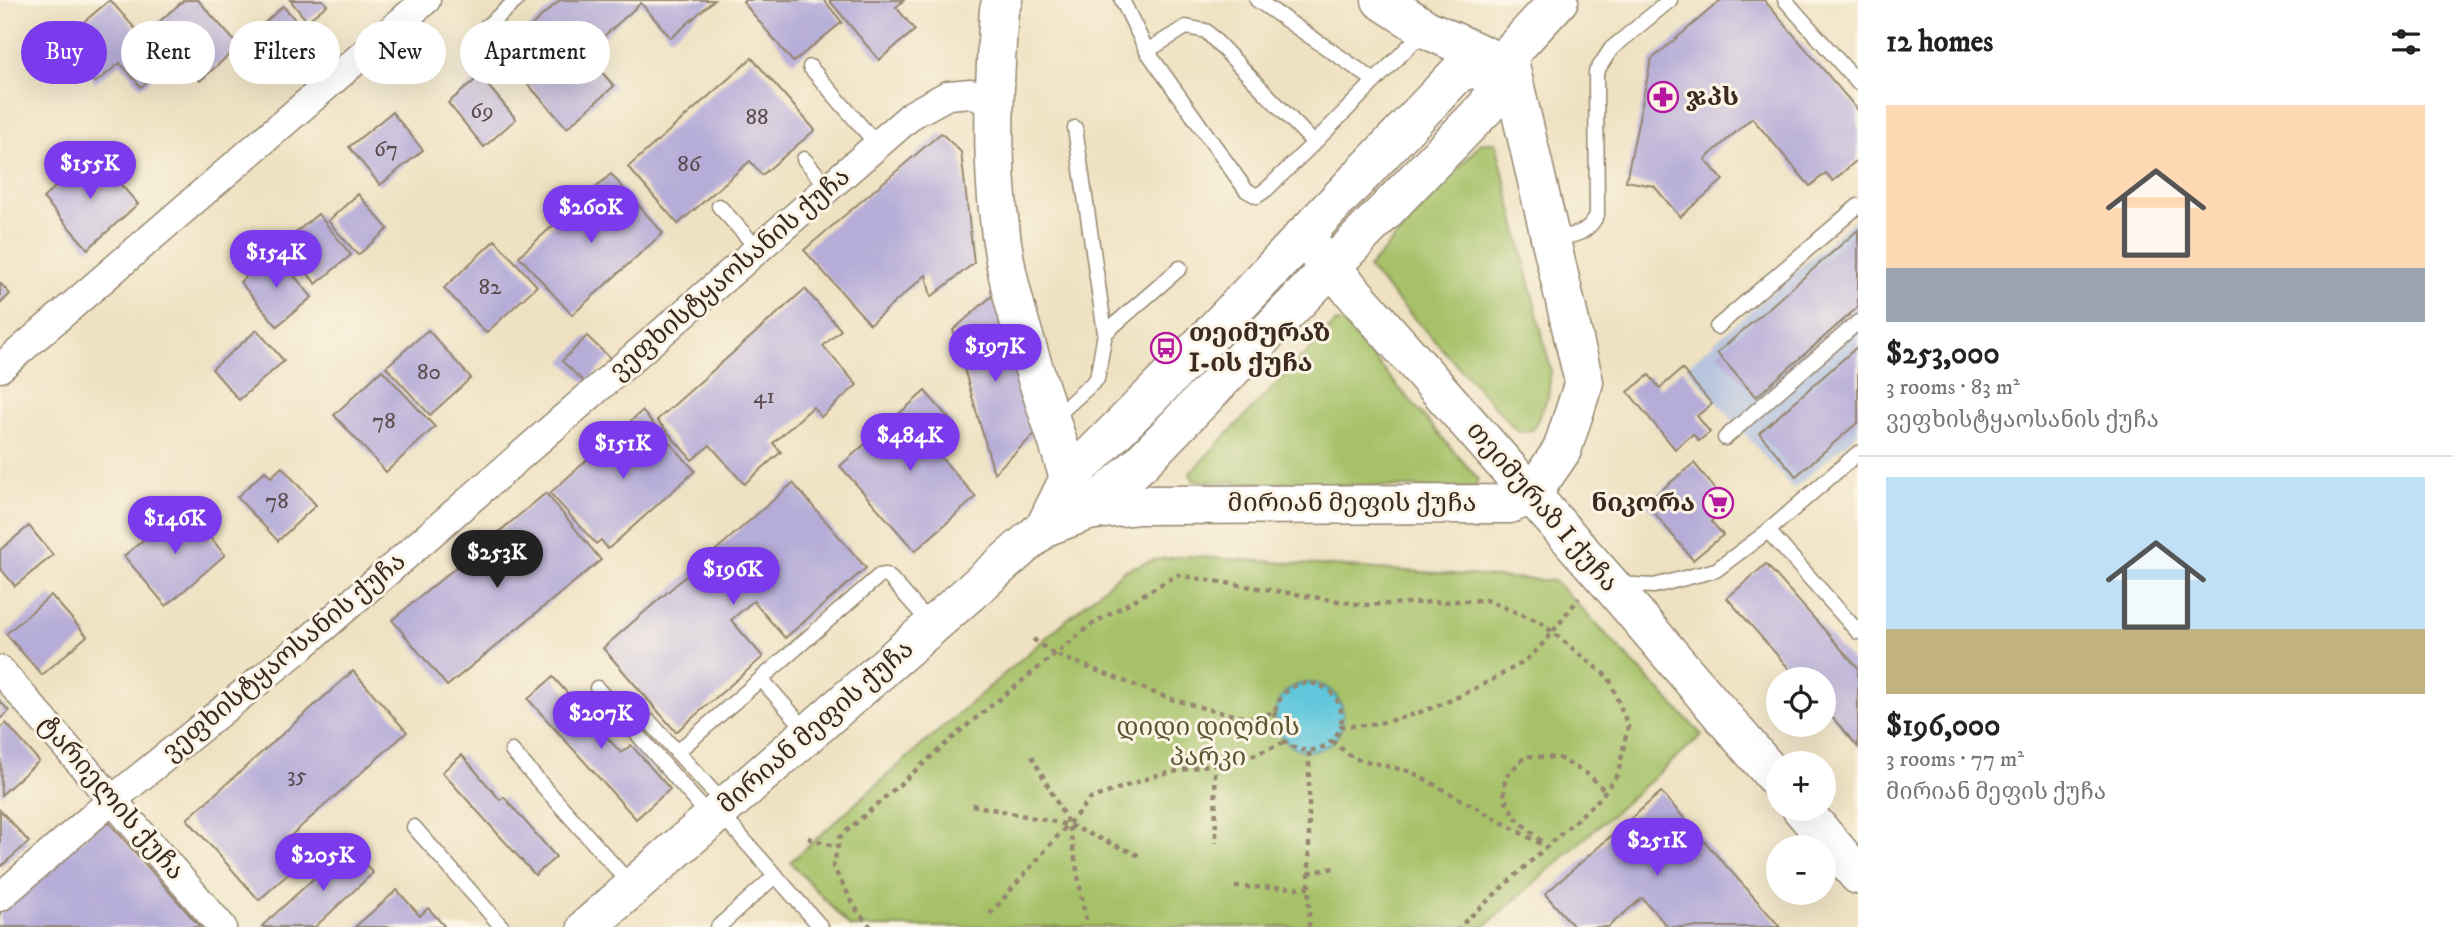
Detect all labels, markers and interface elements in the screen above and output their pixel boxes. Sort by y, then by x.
chip: Buy [21,21,107,84]
chip: Rent [121,21,215,84]
chip: Filters [229,21,340,84]
chip: New [354,21,446,84]
chip: Apartment [460,21,610,84]
icon: filters [2387,23,2425,61]
text: 12 homes [1886,24,1993,61]
pharmacy icon: ჯპს [1646,80,1680,114]
place label: ჯპს [1686,81,1739,114]
house number: 69 [470,97,494,126]
house number: 88 [745,103,769,132]
house number: 67 [374,135,398,164]
pin: $155K [41,142,139,201]
text: $155K [60,149,120,178]
house number: 86 [677,150,702,179]
icon: home [2093,150,2219,276]
street label: ვეფხისტყაოსანის ქუჩა [603,160,857,388]
pin: $260K [542,186,640,245]
text: $260K [559,193,623,222]
pin: $154K [227,230,325,290]
text: $154K [246,238,306,267]
house number: 82 [479,273,502,302]
place label: თეიმურაზ I-ის ქუჩა [1189,317,1330,380]
pin: $197K [946,324,1044,384]
bus stop icon: თეიმურაზ I-ის ქუჩა [1149,331,1183,365]
text: $197K [965,332,1025,361]
text: $253,000 [1886,336,2000,373]
house number: 80 [417,358,441,387]
text: 3 rooms · 83 m² [1886,373,2020,402]
house number: 41 [753,382,775,411]
text: ვეფხისტყაოსანის ქუჩა [1886,406,2159,435]
house number: 78 [372,407,396,436]
pin: $484K [861,414,959,473]
street label: თეიმურაზ I ქუჩა [1459,415,1625,599]
pin: $151K [574,421,672,481]
text: $484K [877,421,943,450]
text: $151K [595,429,651,458]
supermarket icon: ნიკორა [1701,486,1735,520]
house number: 78 [265,487,289,516]
street label: მირიან მეფის ქუჩა [1228,487,1476,520]
place label: ნიკორა [1591,487,1695,520]
pin: $146K [126,496,224,556]
text: $146K [144,504,206,533]
icon: home [2093,522,2219,648]
pin: $253K [448,530,546,590]
text: $253K [467,538,527,567]
street label: ვეფხისტყაოსანის ქუჩა [155,545,413,769]
pin: $196K [684,548,782,607]
text: $196K [703,555,763,584]
street label: მირიან მეფის ქუჩა [711,633,921,821]
map controls [1766,667,1836,905]
button: locate [1766,667,1836,737]
pin: $207K [552,692,650,751]
text: $207K [569,699,633,728]
text: $196,000 [1886,708,2000,745]
street label: ტარიელის ქუჩა [30,709,192,887]
park label: დიდი დიღმის პარკი [1116,711,1300,774]
text: 3 rooms · 77 m² [1886,745,2024,774]
button: + [1766,751,1836,821]
house number: 35 [287,761,307,790]
text: მირიან მეფის ქუჩა [1886,778,2106,807]
pin: $251K [1608,818,1706,878]
text: $251K [1627,826,1687,855]
pin: $205K [274,834,372,893]
button: − [1766,835,1836,905]
text: $205K [291,841,355,870]

